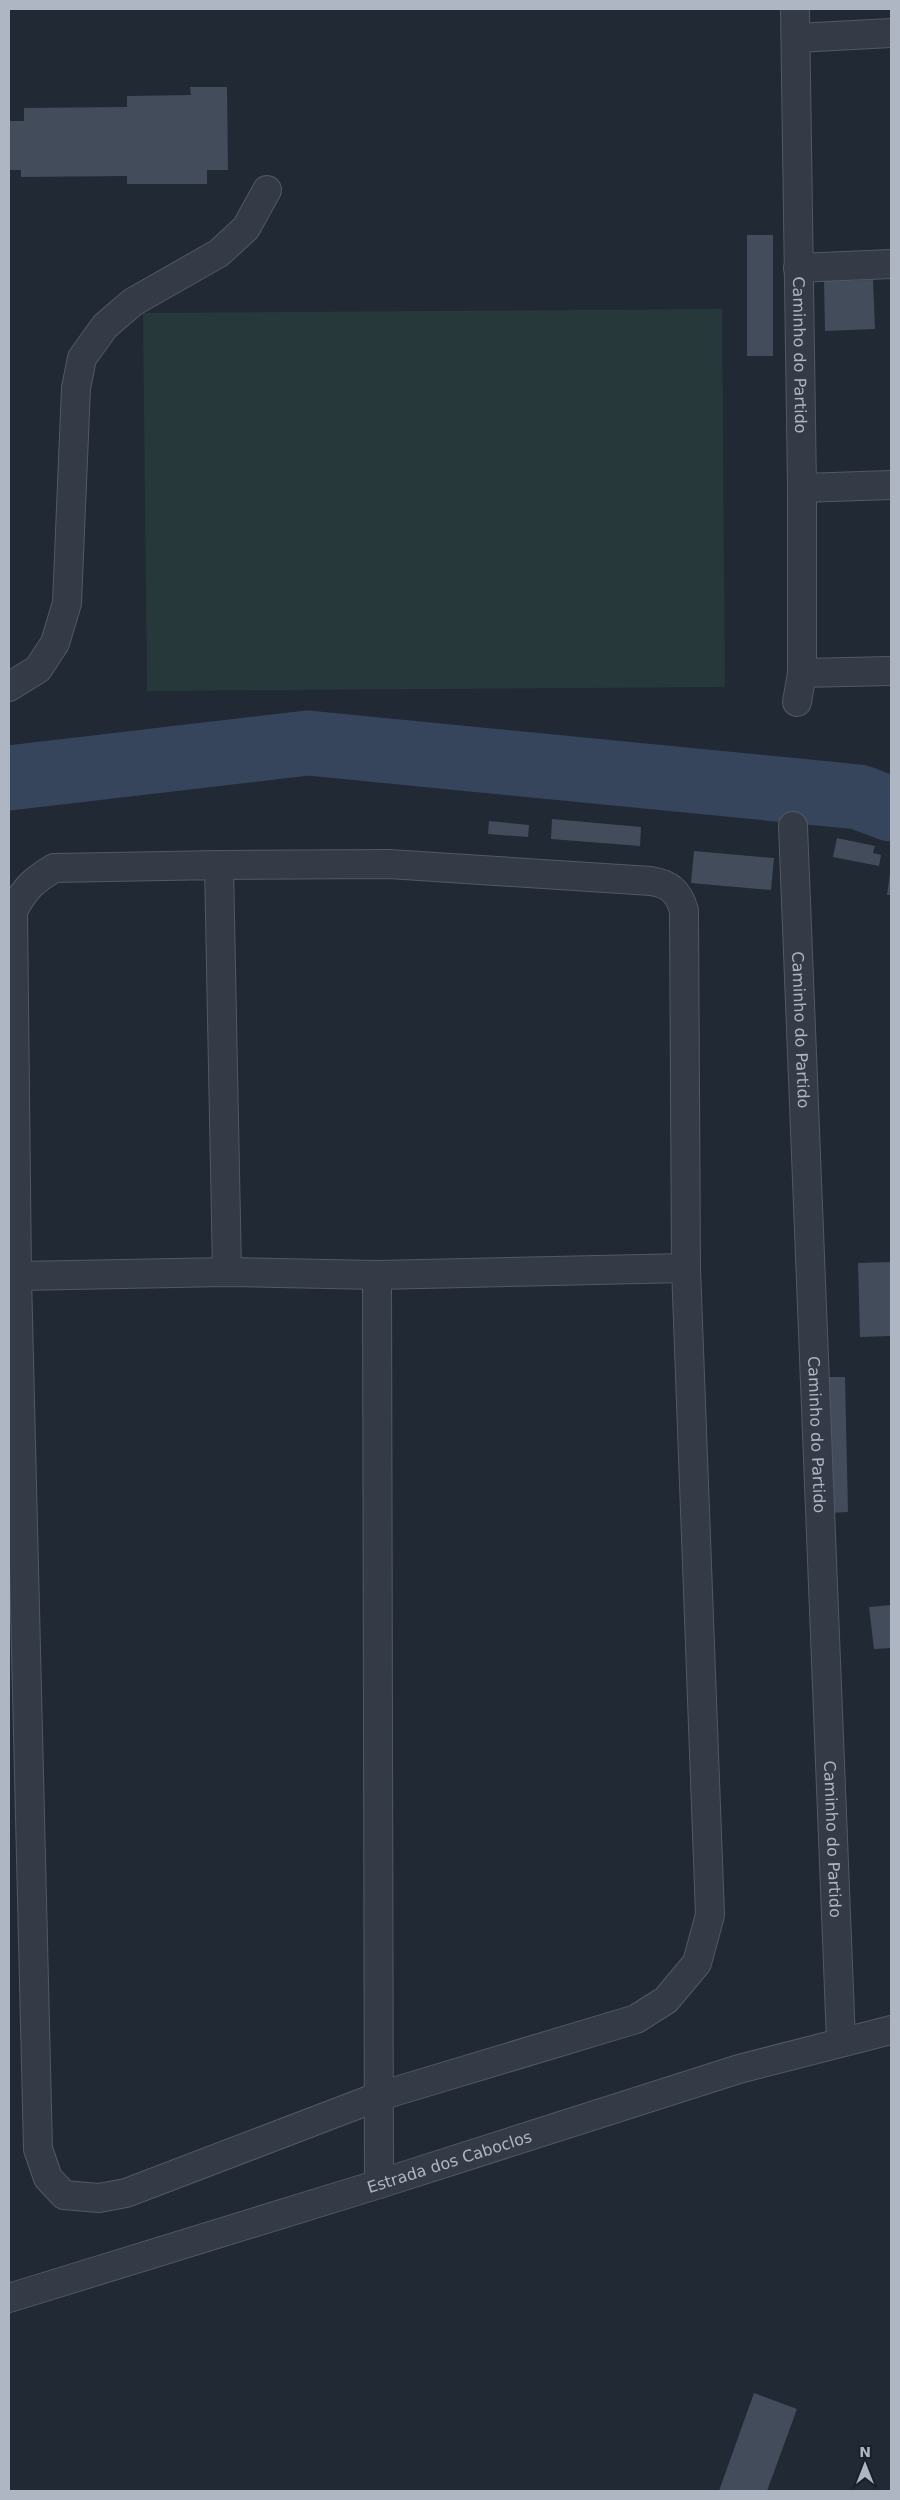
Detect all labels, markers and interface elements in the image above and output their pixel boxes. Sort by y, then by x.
street label: Caminho do Partido [789,276,811,434]
street label: Caminho do Partido [788,951,814,1109]
street label: Caminho do Partido [804,1356,830,1513]
street label: Caminho do Partido [820,1760,846,1918]
street label: Estrada dos Caboclos [365,2126,534,2197]
north arrow [840,2440,890,2490]
text: N [859,2444,871,2460]

